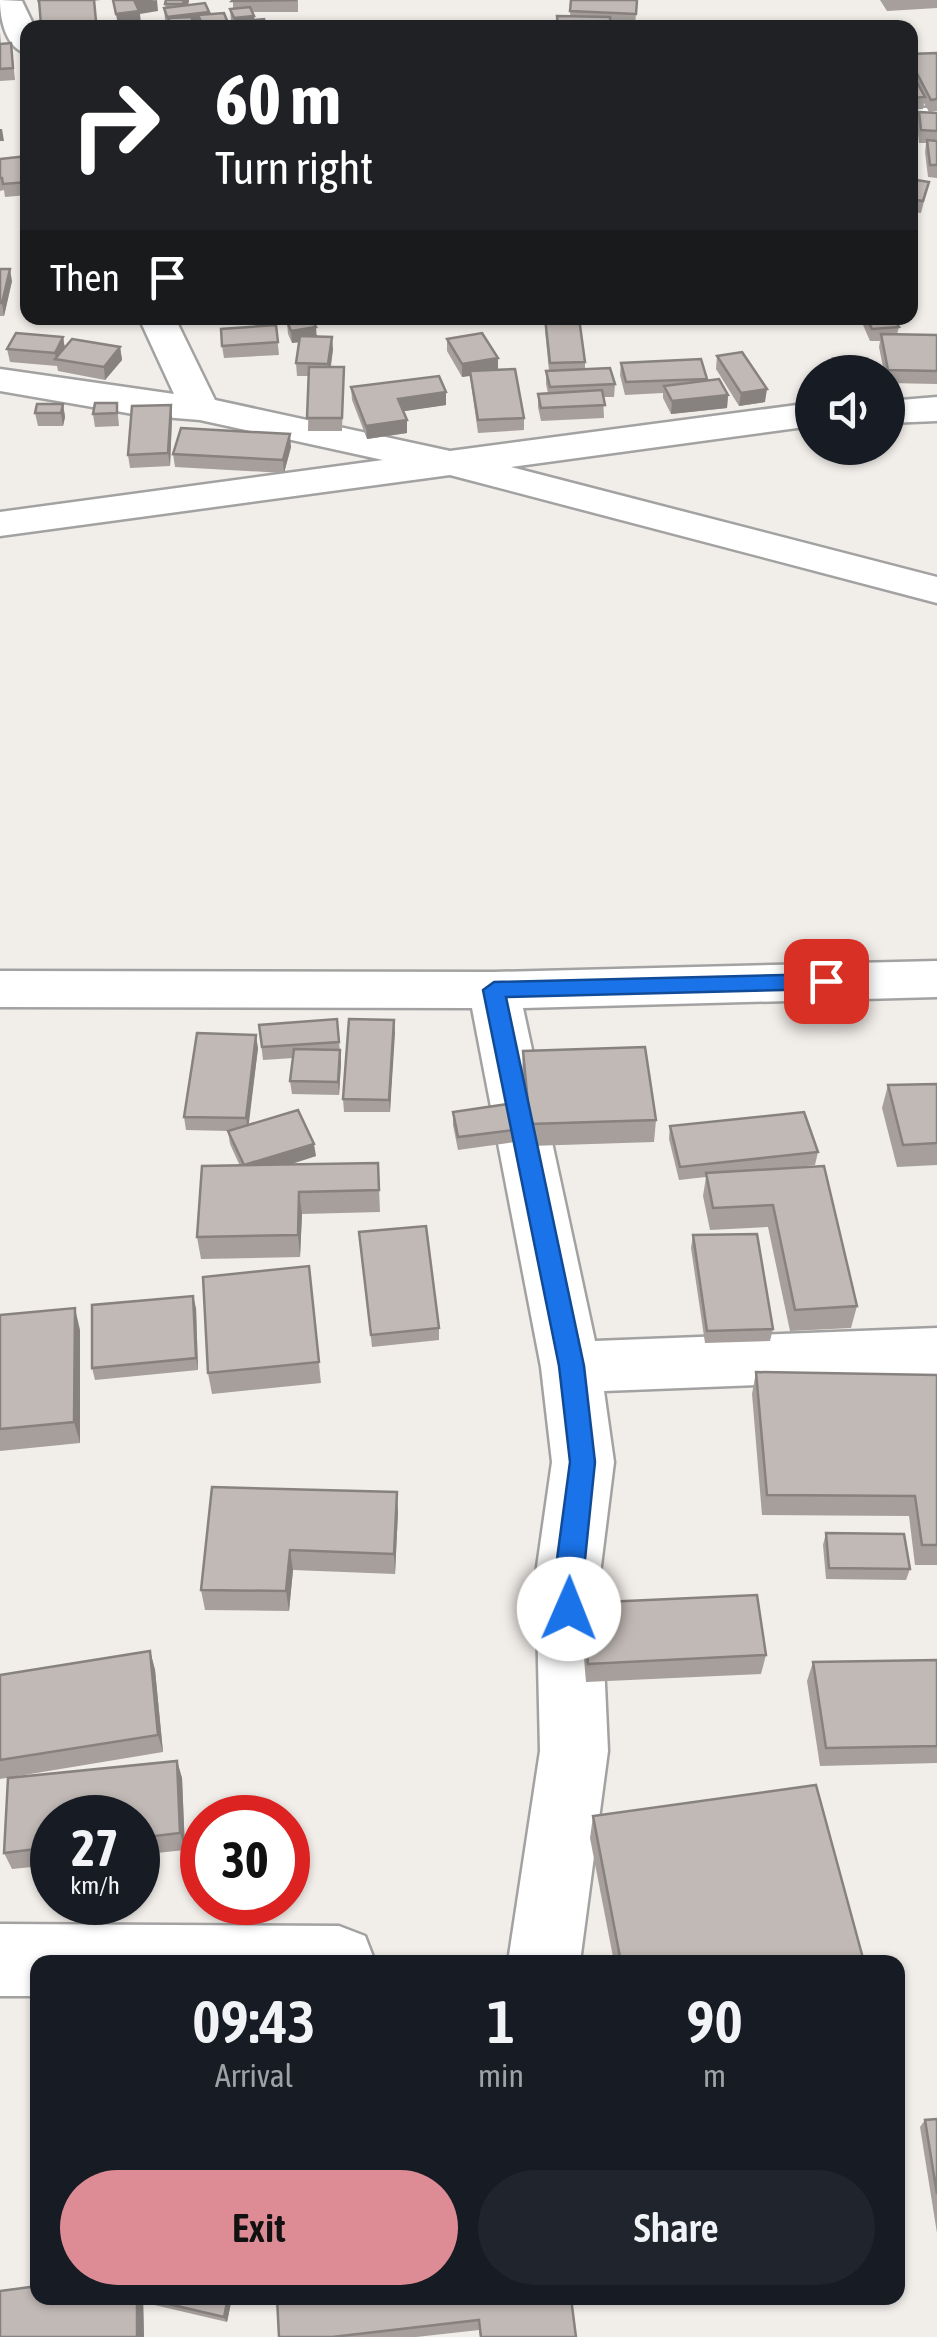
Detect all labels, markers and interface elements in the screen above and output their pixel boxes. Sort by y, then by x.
text: 60 m [215,59,341,139]
icon: right [50,60,180,190]
text: Turn right [215,142,373,194]
icon: arrive [140,250,195,305]
text: Then [50,256,120,299]
map controls [795,355,905,465]
button: sound [795,355,905,465]
pin [784,939,869,1024]
icon: arrive [799,954,854,1009]
position arrow [517,1557,621,1661]
speed limit sign: 30 [180,1795,310,1925]
text: 27 [71,1819,118,1877]
text: km/h [70,1871,120,1899]
text: 09:43 [192,1987,316,2056]
text: 1 [487,1987,515,2056]
text: 90 [686,1987,743,2056]
text: Arrival [215,2057,293,2094]
text: min [478,2057,524,2094]
text: m [703,2057,726,2094]
button: Exit [60,2170,458,2285]
button: Share [478,2170,875,2285]

